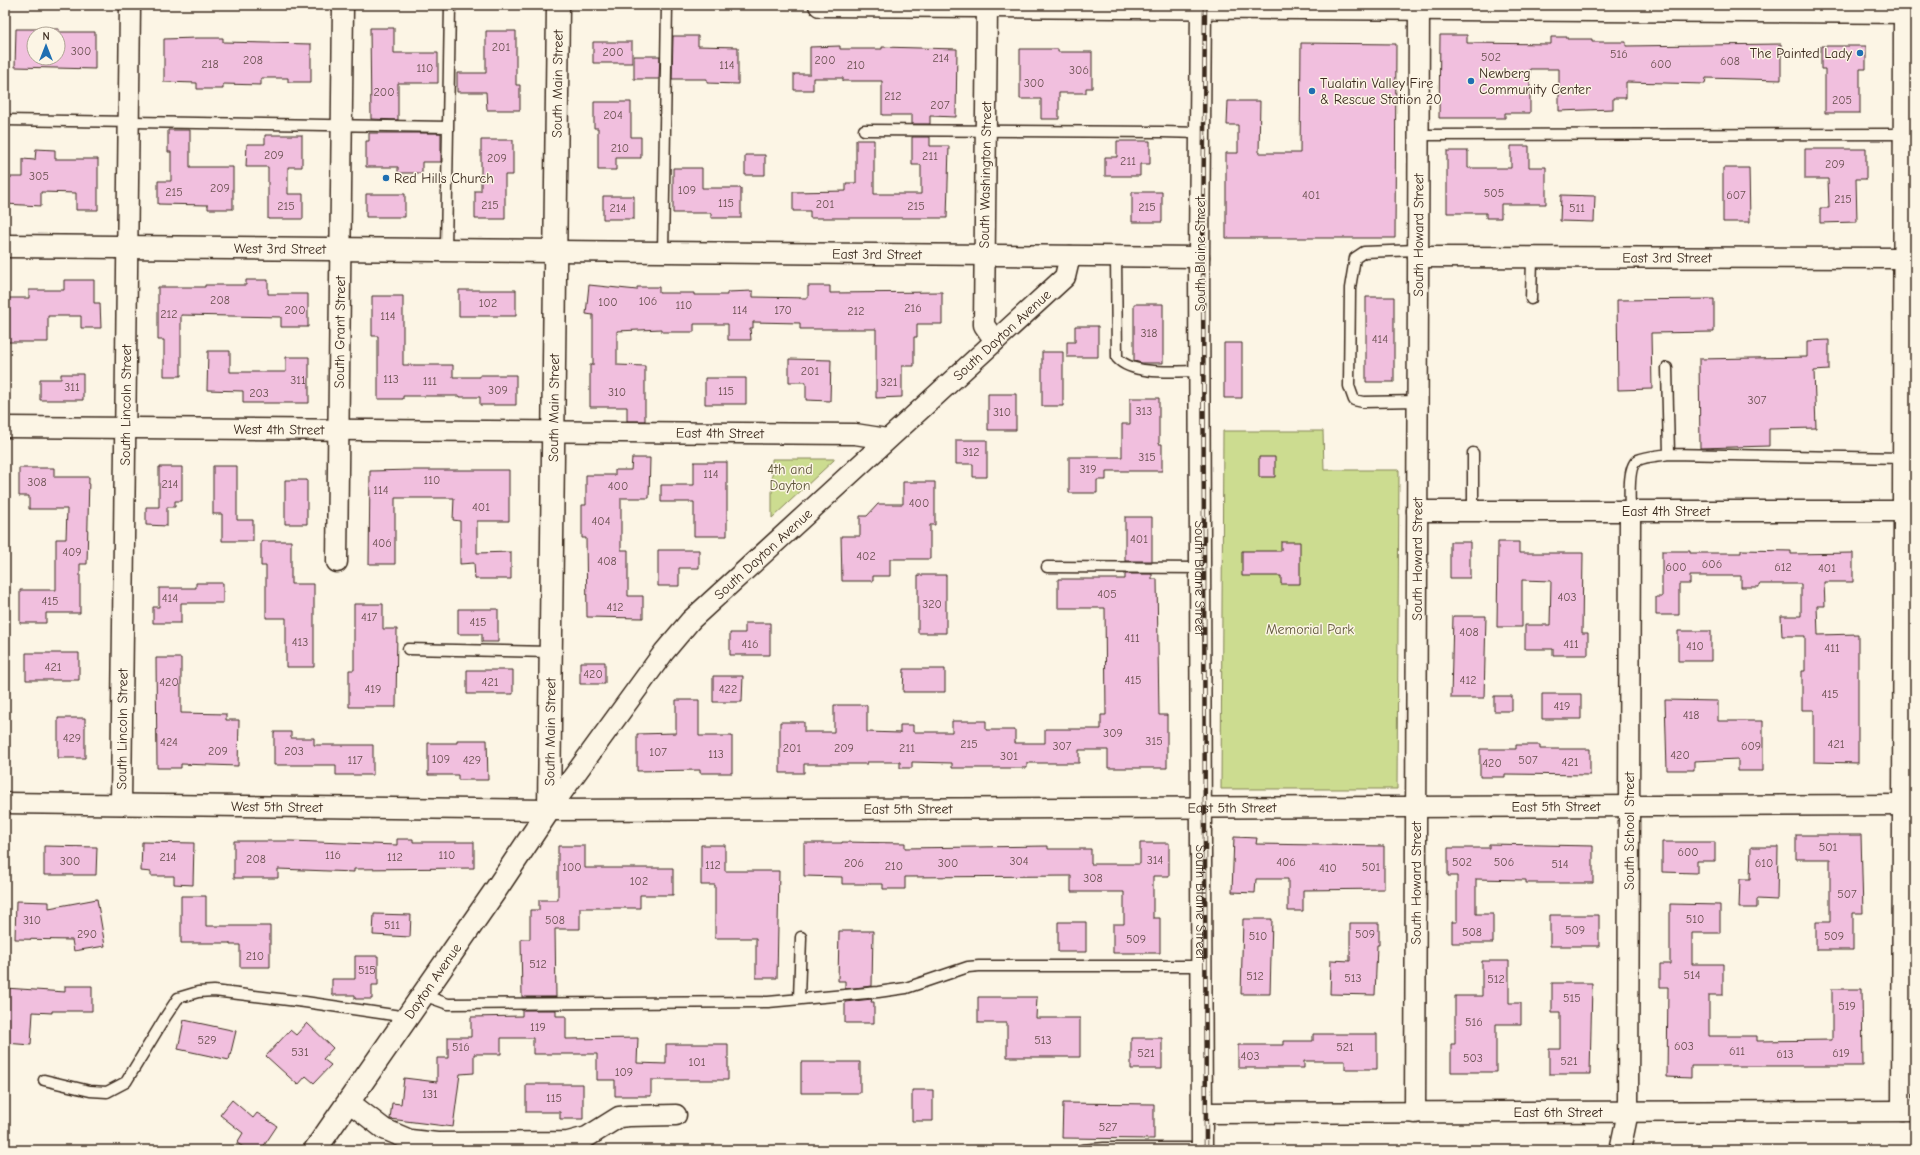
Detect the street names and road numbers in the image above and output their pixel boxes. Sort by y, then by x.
street label: South Main Street [549,29,567,138]
street label: South Washington Street [976,100,995,249]
street label: South Howard Street [1410,172,1427,297]
street label: South Blaine Street [1192,195,1209,312]
street label: West 3rd Street [234,240,327,258]
street label: East 3rd Street [832,246,923,263]
street label: East 3rd Street [1622,249,1713,267]
street label: South Grant Street [331,275,349,388]
street label: South Dayton Avenue [950,286,1055,384]
street label: South Lincoln Street [117,343,135,466]
street label: South Main Street [545,353,563,462]
street label: West 4th Street [234,421,325,439]
street label: East 4th Street [676,425,765,442]
street label: South Howard Street [1409,496,1426,621]
street label: East 4th Street [1622,503,1711,520]
street label: South Dayton Avenue [711,505,816,603]
street label: South Blaine Street [1191,520,1208,637]
street label: South Lincoln Street [113,667,132,790]
street label: South Main Street [541,677,559,786]
street label: South School Street [1621,771,1638,890]
street label: West 5th Street [231,798,324,816]
street label: East 5th Street [1511,798,1602,815]
street label: East 5th Street [1187,799,1278,817]
street label: East 5th Street [863,801,954,818]
street label: South Howard Street [1408,820,1425,945]
street label: South Blaine Street [1192,844,1209,961]
street label: Dayton Avenue [401,940,465,1022]
street label: East 6th Street [1513,1104,1604,1121]

